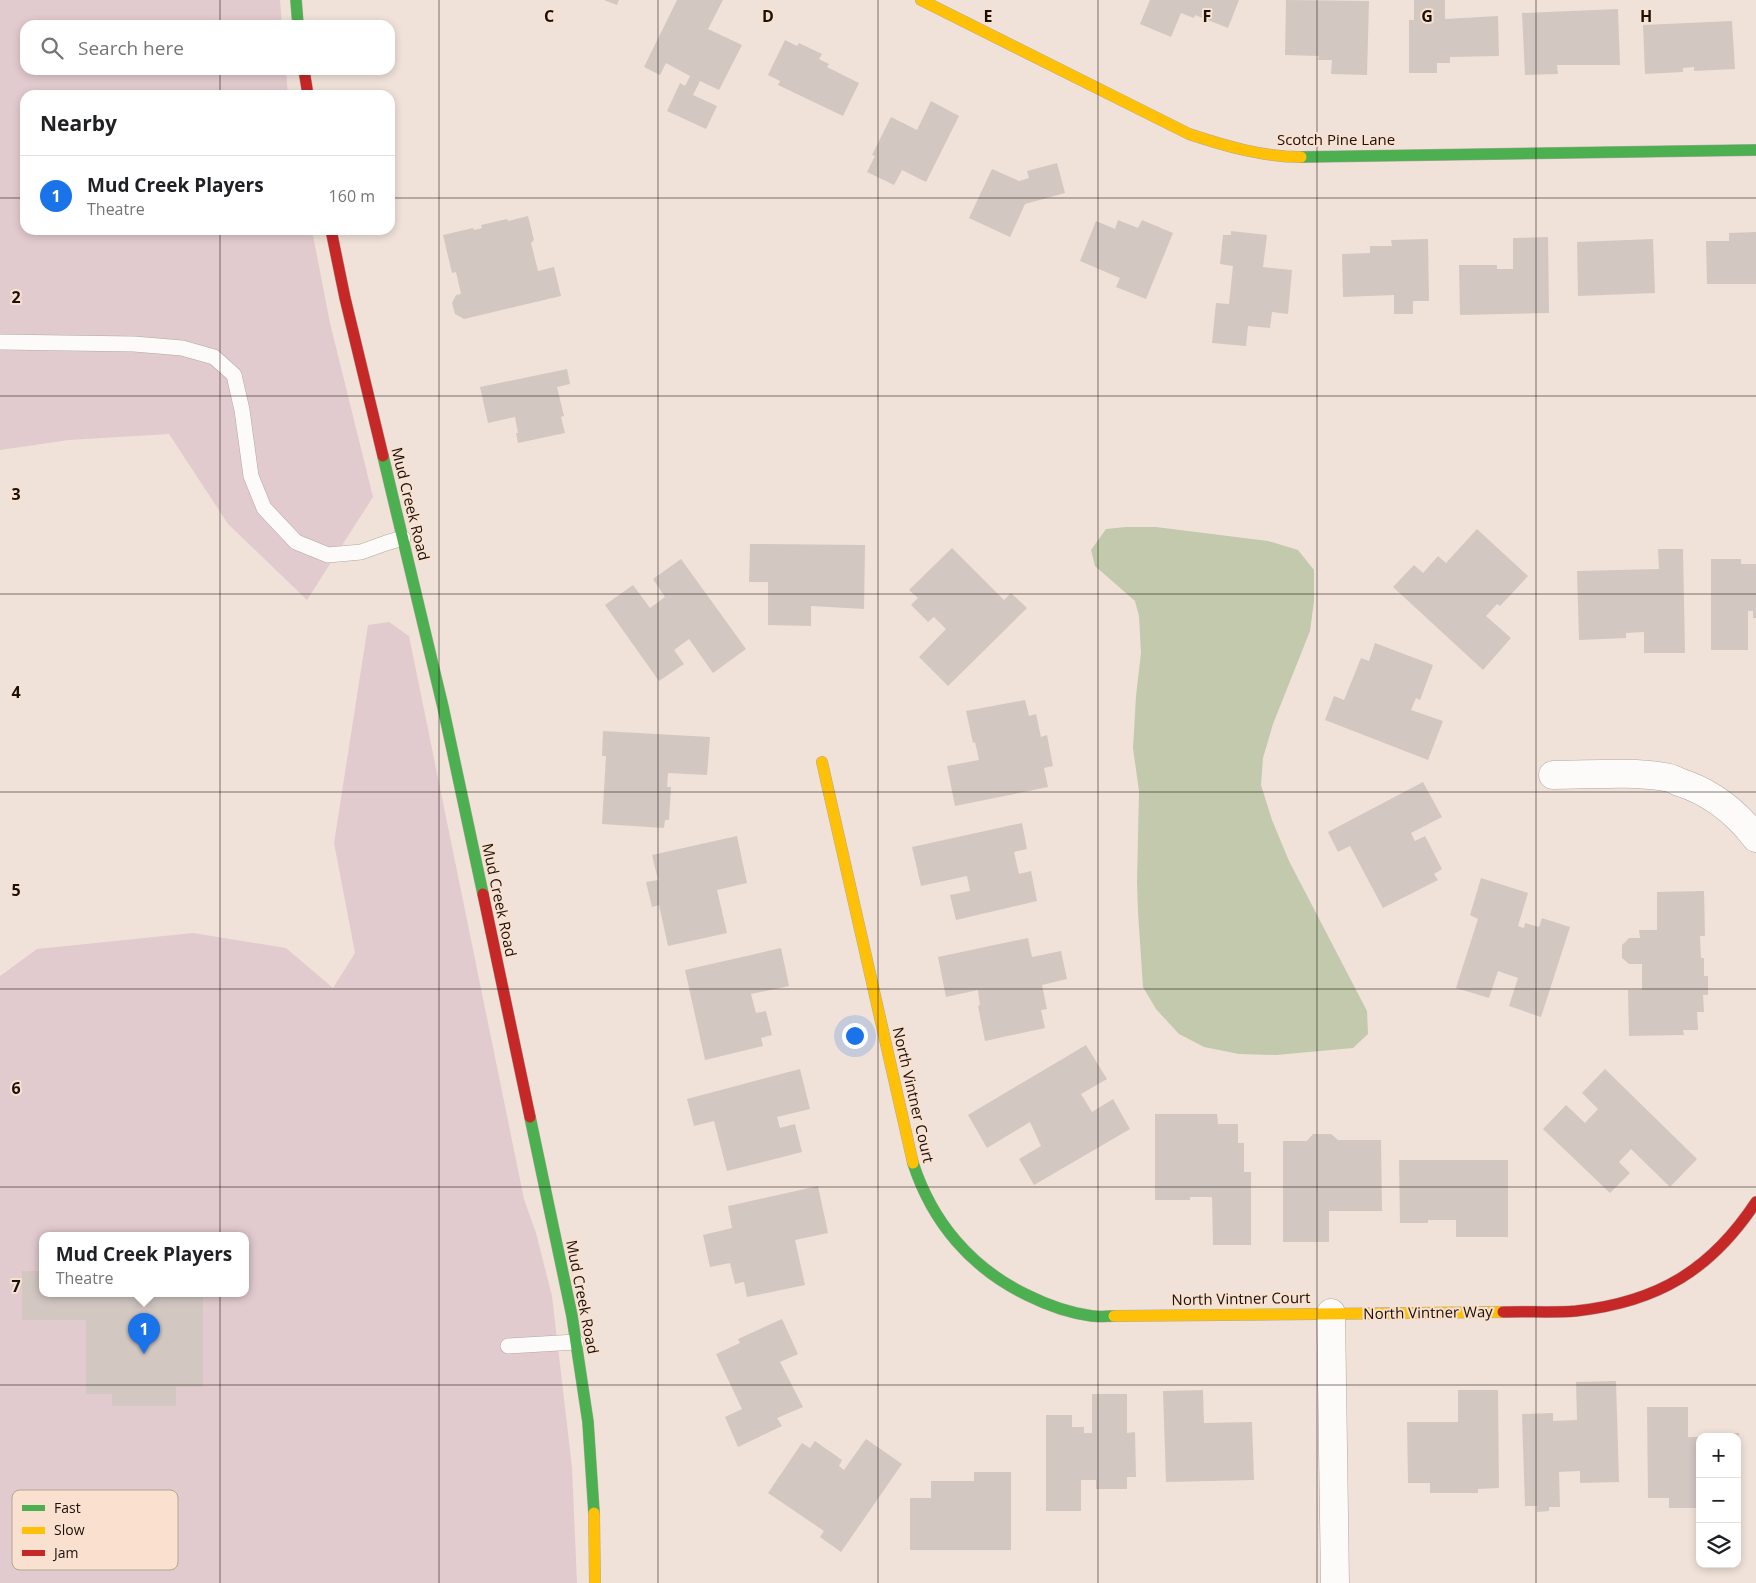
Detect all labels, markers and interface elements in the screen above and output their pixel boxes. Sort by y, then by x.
text: C [544,5,554,27]
text: D [762,5,774,27]
text: E [984,5,993,27]
text: F [1203,5,1211,27]
text: G [1421,5,1433,27]
text: H [1640,5,1652,27]
search box [20,20,395,75]
icon: search [38,34,66,62]
text: Search here [78,35,184,61]
text: Nearby [40,109,117,137]
street label: Scotch Pine Lane [1277,129,1395,149]
text: Mud Creek Players [87,172,264,198]
text: 1 [51,185,61,207]
text: 160 m [329,185,375,207]
text: Theatre [87,198,145,220]
text: 2 [11,286,21,308]
street label: Mud Creek Road [387,445,435,562]
text: 3 [11,483,21,505]
text: 4 [11,681,21,703]
street label: Mud Creek Road [478,841,522,958]
text: 5 [11,879,21,901]
your location [842,1023,868,1049]
street label: North Vintner Court [889,1025,939,1165]
text: 6 [11,1077,21,1099]
popup [39,1232,249,1297]
street label: Mud Creek Road [562,1238,604,1356]
text: Mud Creek Players [56,1241,232,1267]
text: Theatre [56,1267,113,1289]
text: 7 [11,1275,21,1297]
street label: North Vintner Court [1171,1287,1311,1309]
street label: North Vintner Way [1363,1301,1493,1323]
pin: 1 [128,1313,160,1354]
map controls [1696,1433,1741,1568]
button: + [1696,1433,1741,1478]
button: − [1696,1478,1741,1523]
legend [12,1490,178,1570]
text: Fast [54,1498,81,1517]
text: Slow [54,1520,85,1539]
button: layers [1696,1523,1741,1568]
text: Jam [52,1543,79,1562]

